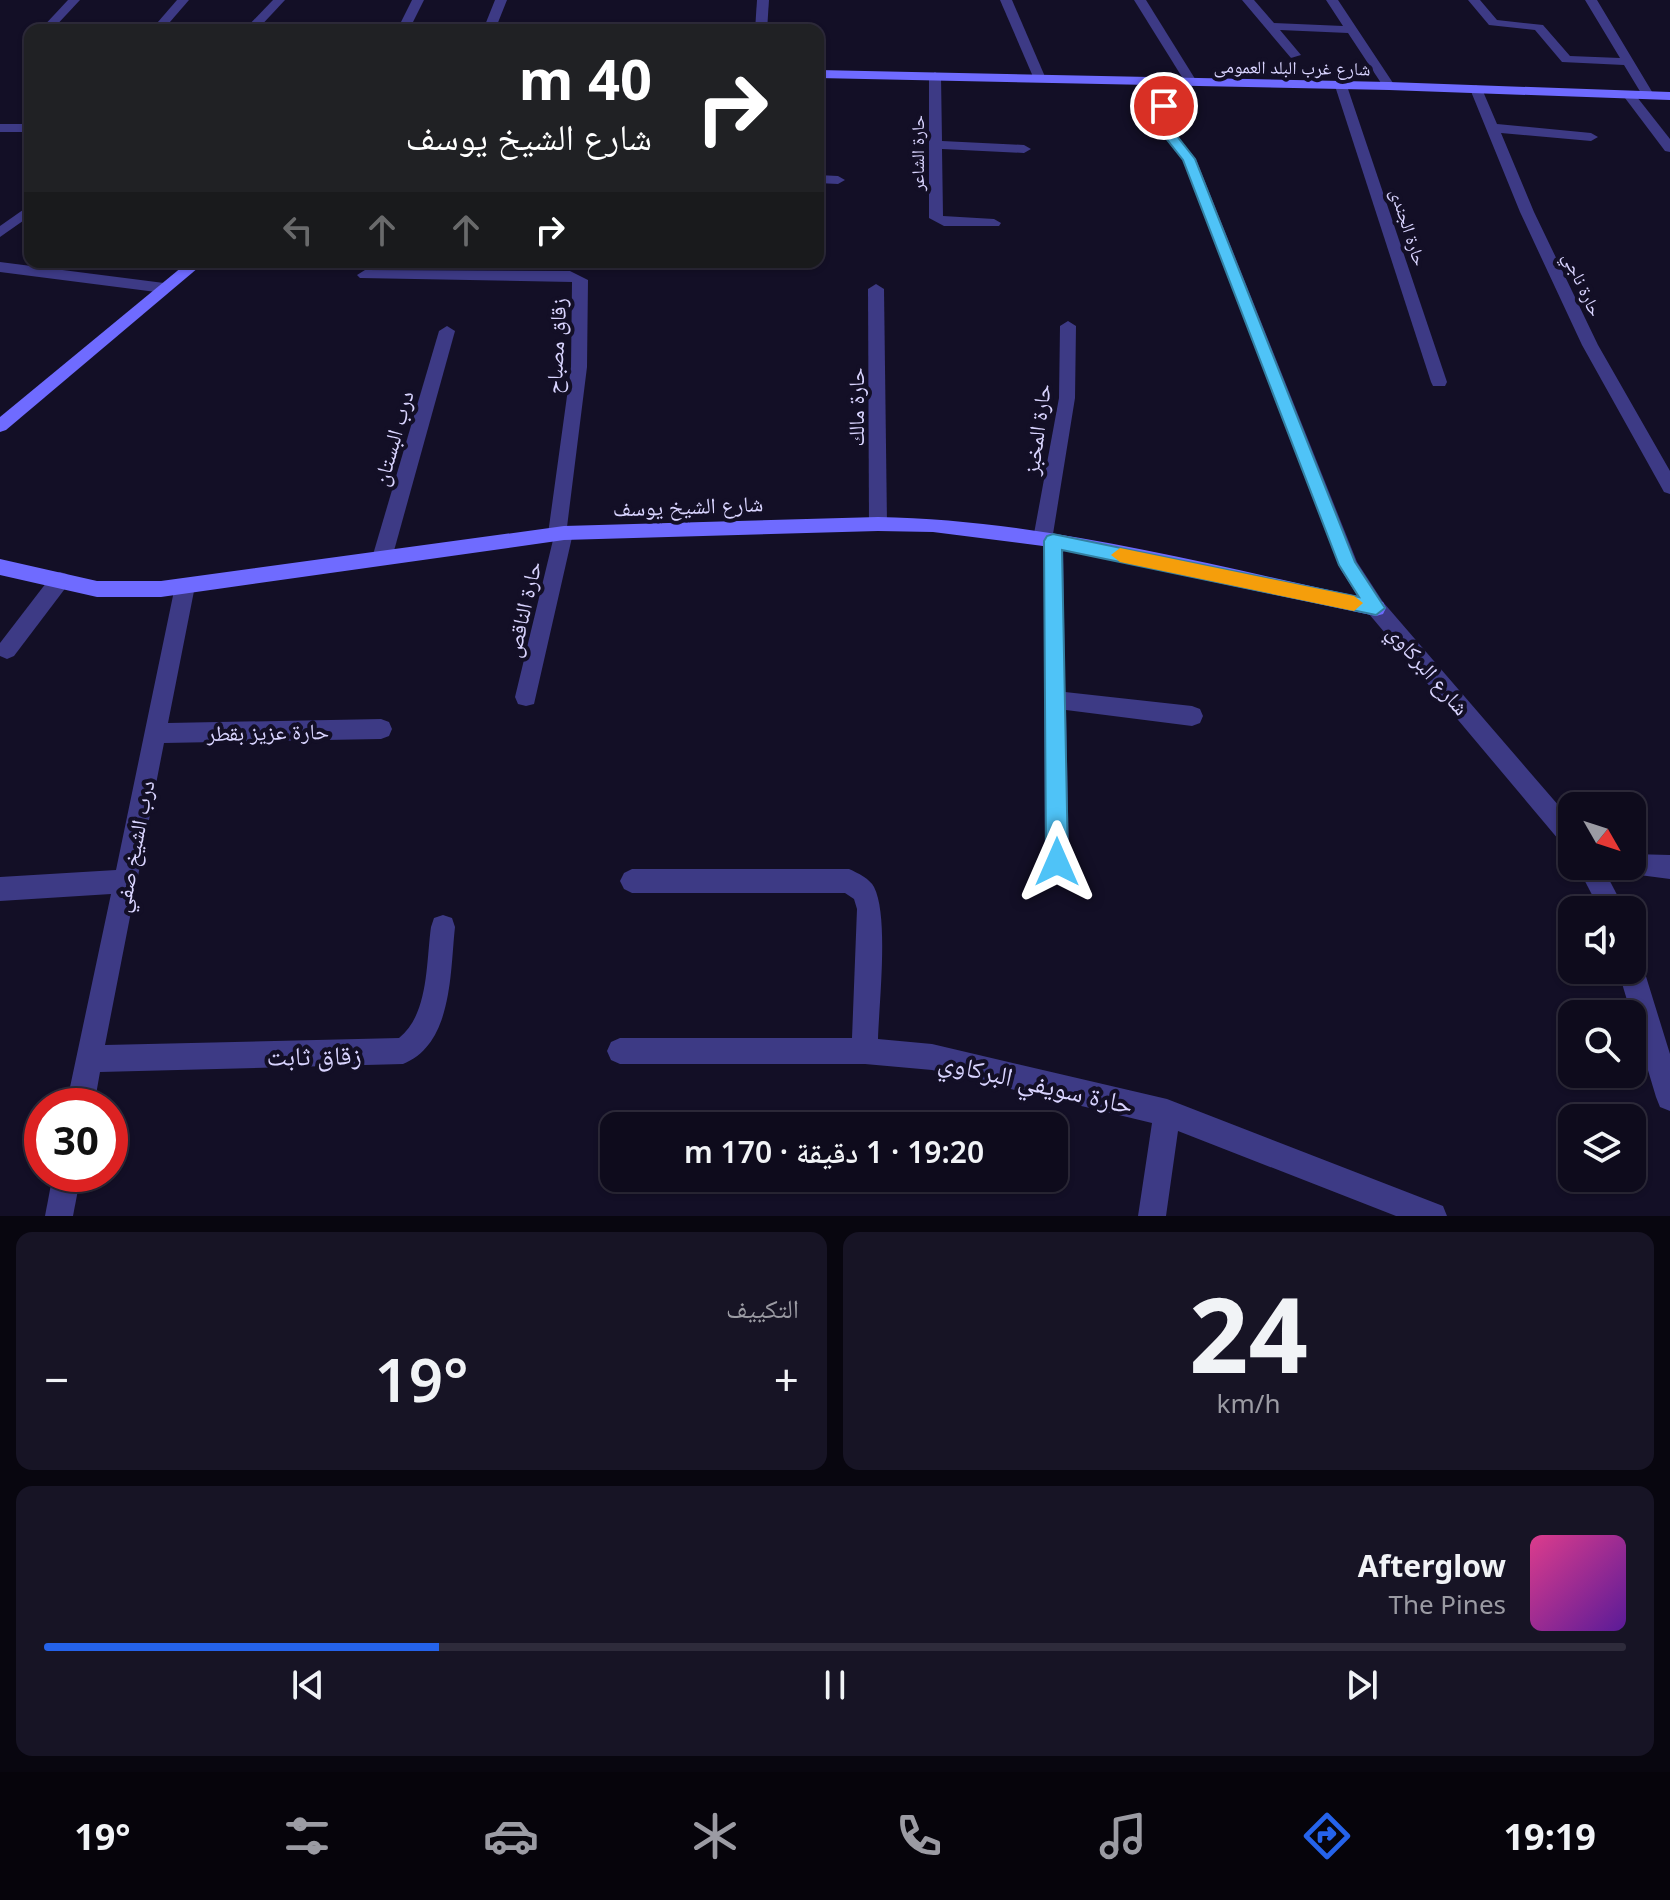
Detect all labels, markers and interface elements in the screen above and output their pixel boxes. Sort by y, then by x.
text: 40 m [519,40,652,116]
street label: شارع غرب البلد العمومى [1213,54,1371,80]
icon: right [680,56,784,160]
pin [1130,72,1198,140]
icon: arrive [1142,84,1186,128]
text: شارع الشيخ يوسف [406,112,652,161]
street label: حارة الشاعر [905,115,929,192]
street label: حارة الجندى [1385,185,1433,269]
icon: left [276,208,320,252]
icon: ahead [360,208,404,252]
icon: ahead [444,208,488,252]
icon: right [528,208,572,252]
street label: حارة ناجي [1554,248,1608,322]
street label: زقاق مصباح [537,297,573,395]
street label: حارة مالك [840,367,870,447]
street label: حارة المخبز [1015,382,1057,477]
street label: درب البستان [364,387,420,489]
street label: شارع الشيخ يوسف [612,487,764,523]
street label: حارة الناقص [496,558,548,660]
street label: شارع البركاوي [1378,617,1477,723]
street label: حارة عزيز بقطر [206,715,329,747]
street label: درب الشيخ صفي [105,777,164,915]
north arrow [1558,792,1646,880]
map controls [1558,792,1646,1192]
position arrow [1015,820,1099,904]
button: sound [1558,896,1646,984]
button: search [1558,1000,1646,1088]
street label: زقاق ثابت [266,1036,362,1074]
street label: حارة سويفي البركاوي [934,1042,1137,1125]
speed limit sign: 30 [24,1088,128,1192]
button: layers [1558,1104,1646,1192]
text: 19:20 · 1 دقيقة · 170 m [684,1131,984,1172]
text: 24 [1189,1262,1308,1403]
text: التكييف [726,1290,799,1326]
text: 19° [374,1338,469,1420]
text: − [44,1349,69,1409]
text: + [774,1349,799,1409]
text: km/h [1217,1385,1280,1421]
text: Afterglow [1358,1545,1506,1586]
text: The Pines [1388,1586,1506,1622]
icon: previous [286,1663,330,1707]
icon: pause [813,1663,857,1707]
icon: next [1340,1663,1384,1707]
icon: filters [279,1808,335,1864]
icon: car [483,1808,539,1864]
icon: climate [687,1808,743,1864]
icon: phone [891,1808,947,1864]
icon: music [1095,1808,1151,1864]
icon: directions [1299,1808,1355,1864]
text: 19° [74,1812,131,1861]
text: 19:19 [1503,1812,1596,1861]

